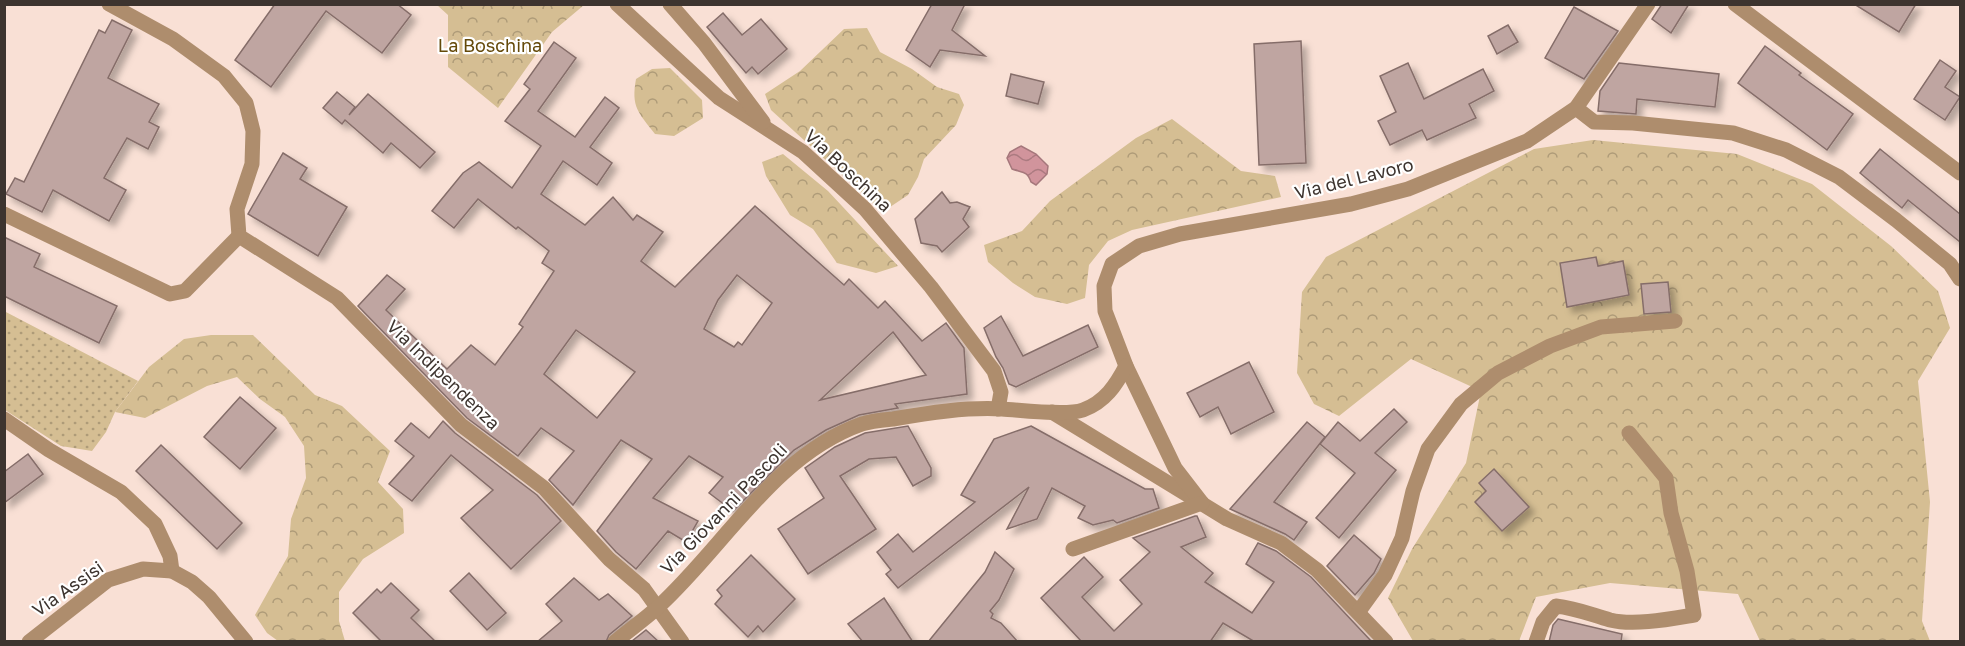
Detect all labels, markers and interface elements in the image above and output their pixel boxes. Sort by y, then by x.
park label: La Boschina [438,34,542,56]
street label: Via Boschina [801,124,897,216]
street label: Via del Lavoro [1292,153,1415,203]
street label: Via Indipendenza [383,315,505,434]
street label: Via Giovanni Pascoli [655,438,791,578]
street label: Via Assisi [28,556,107,621]

